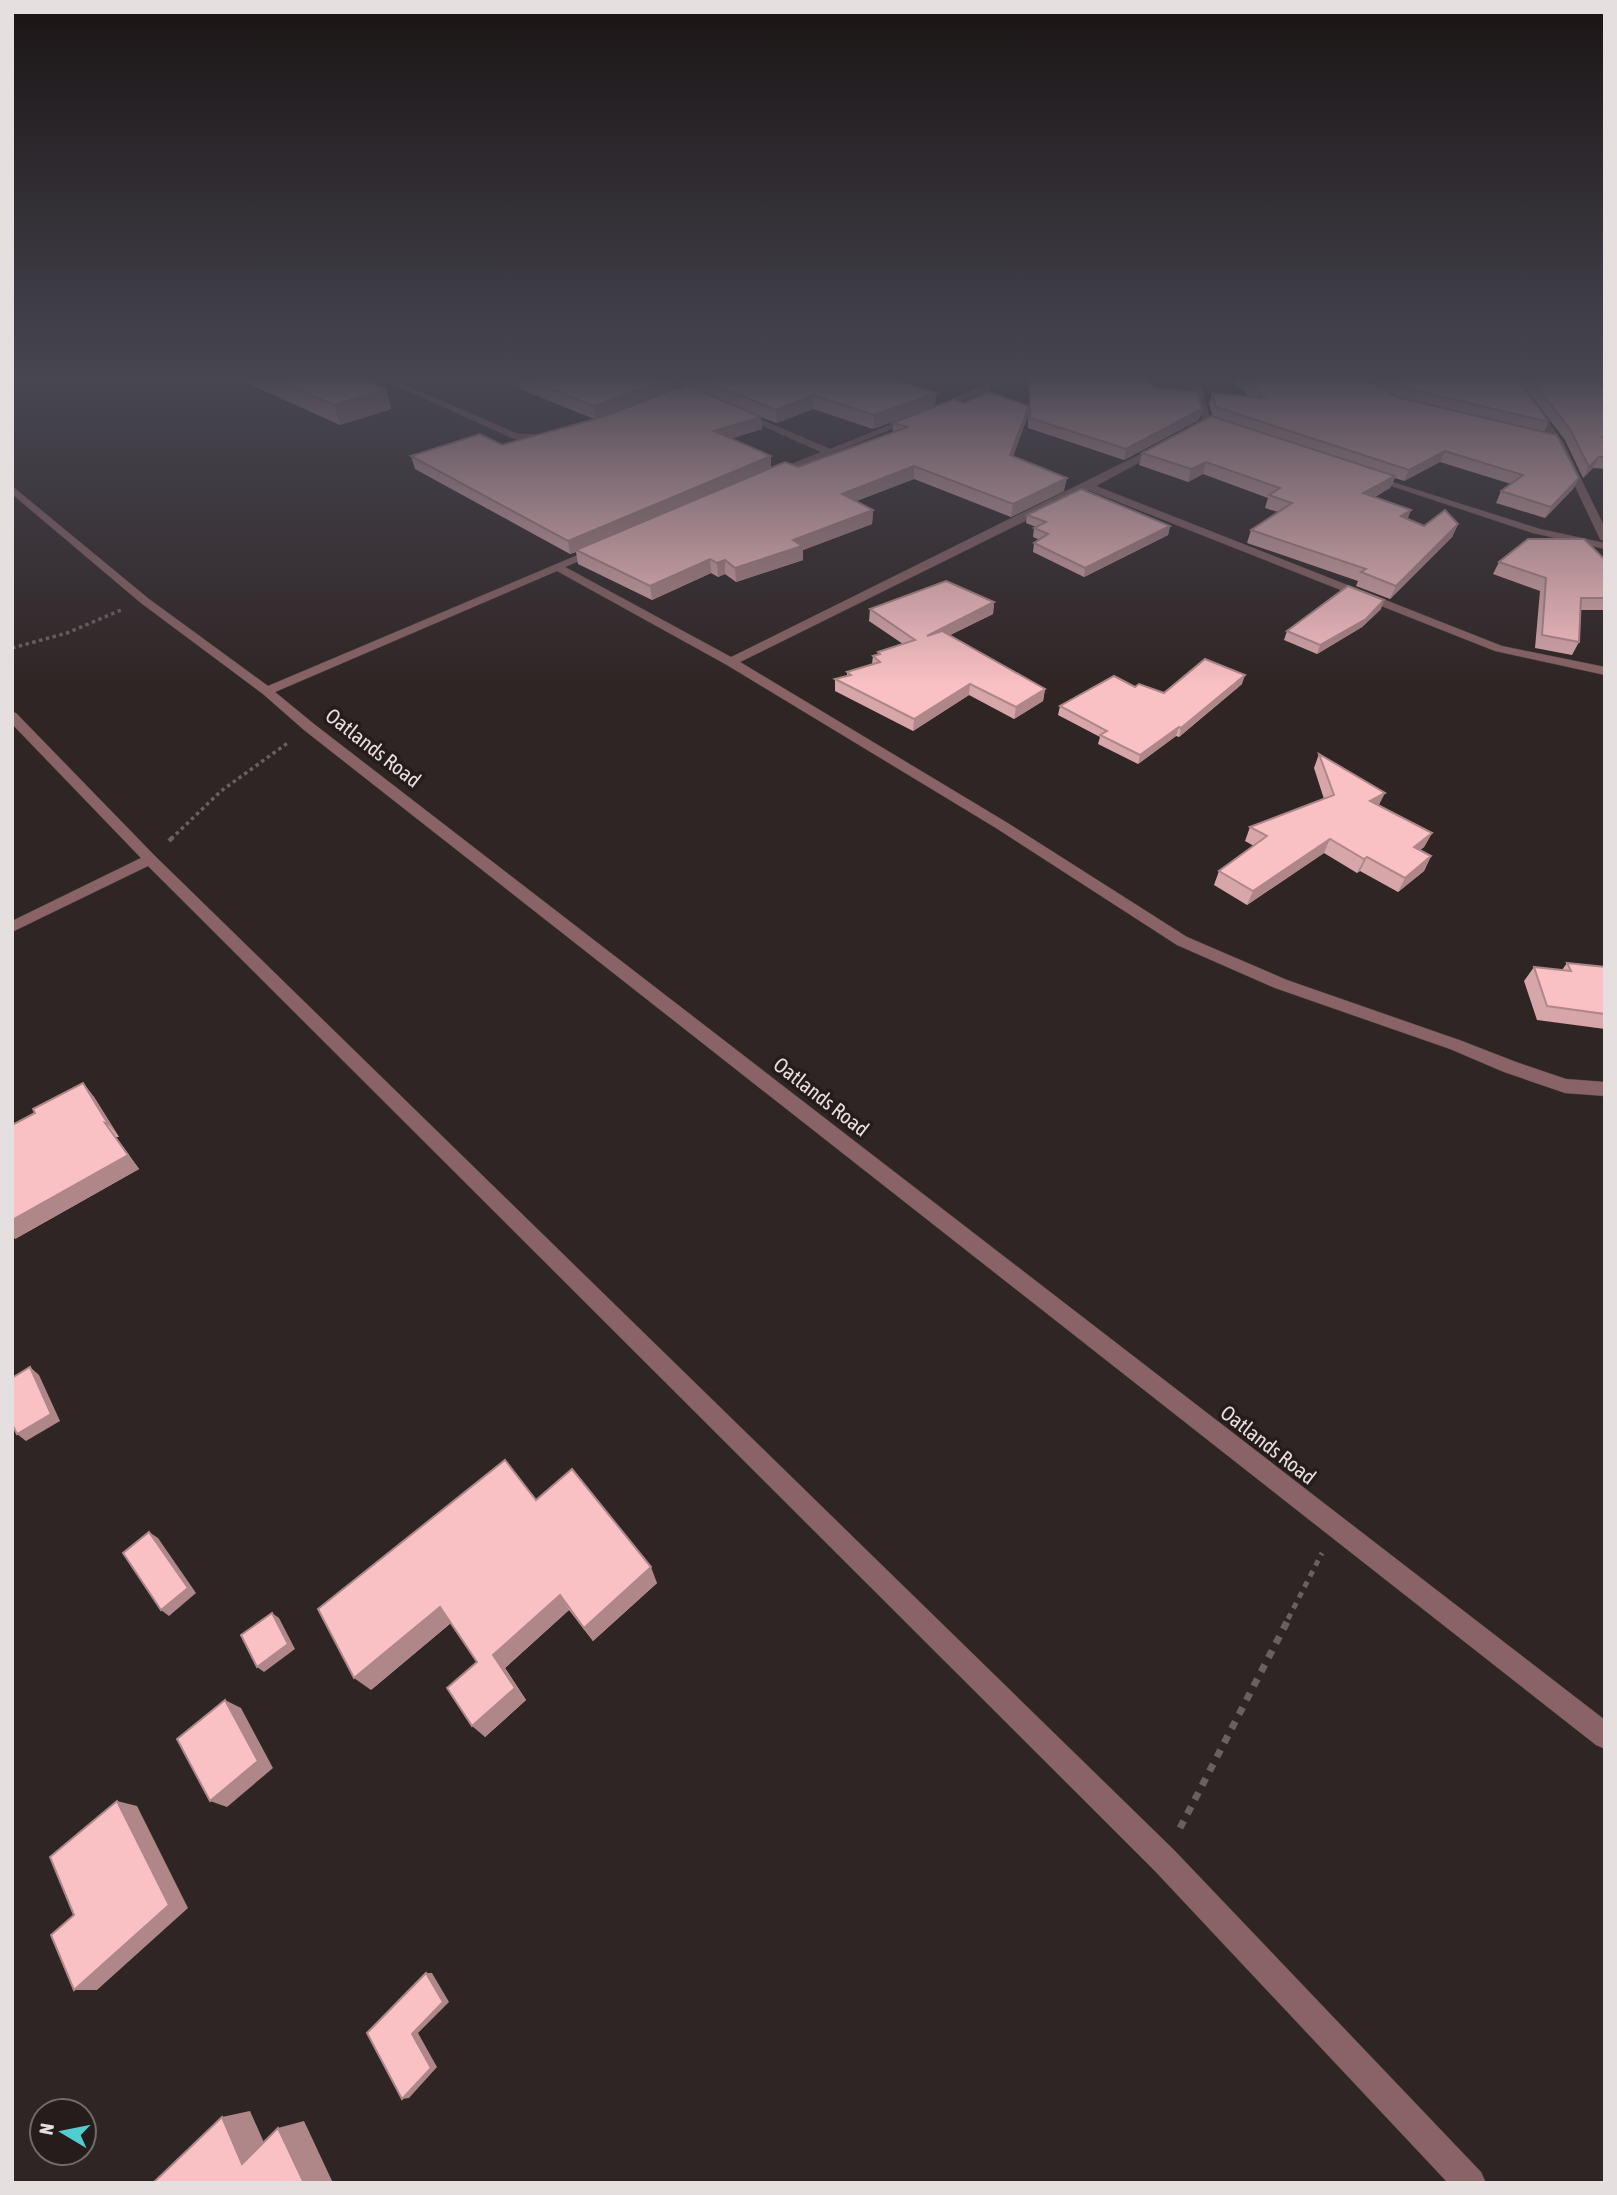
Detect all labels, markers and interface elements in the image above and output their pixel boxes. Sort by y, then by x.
street label: Oatlands Road [321,703,426,792]
street label: Oatlands Road [769,1052,874,1141]
street label: Oatlands Road [1216,1400,1321,1489]
north arrow [28,2097,98,2167]
text: N [34,2122,58,2136]

